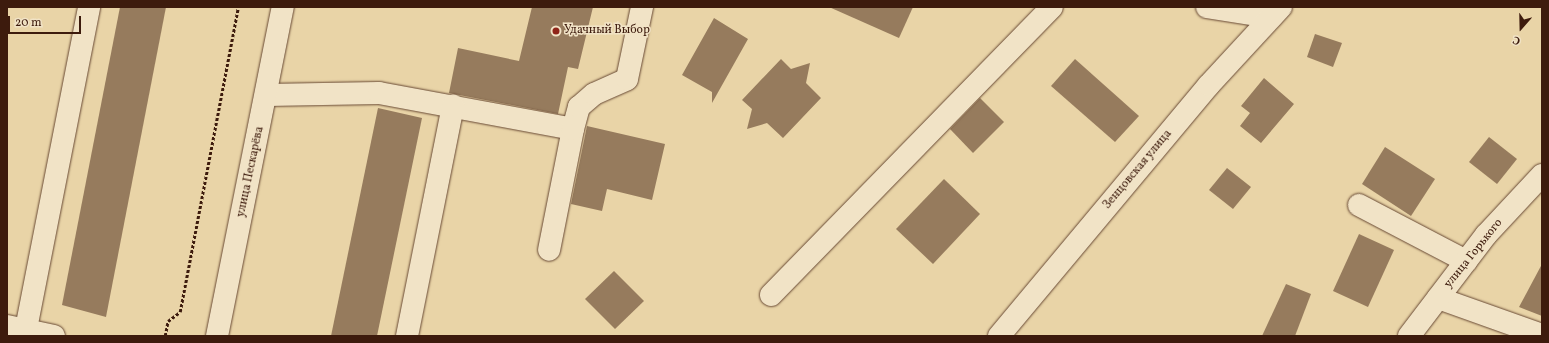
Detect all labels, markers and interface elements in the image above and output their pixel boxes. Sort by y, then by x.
scale bar [10,8,83,34]
north arrow [1501,8,1541,48]
text: 20 m [15,15,42,31]
place label: Удачный Выбор [564,24,650,38]
marker: Удачный Выбор [551,26,561,36]
text: С [1511,31,1523,48]
street label: улица Пескарёва [234,125,268,219]
street label: Зенцовская улица [1100,127,1176,213]
street label: улица Горького [1442,216,1506,292]

